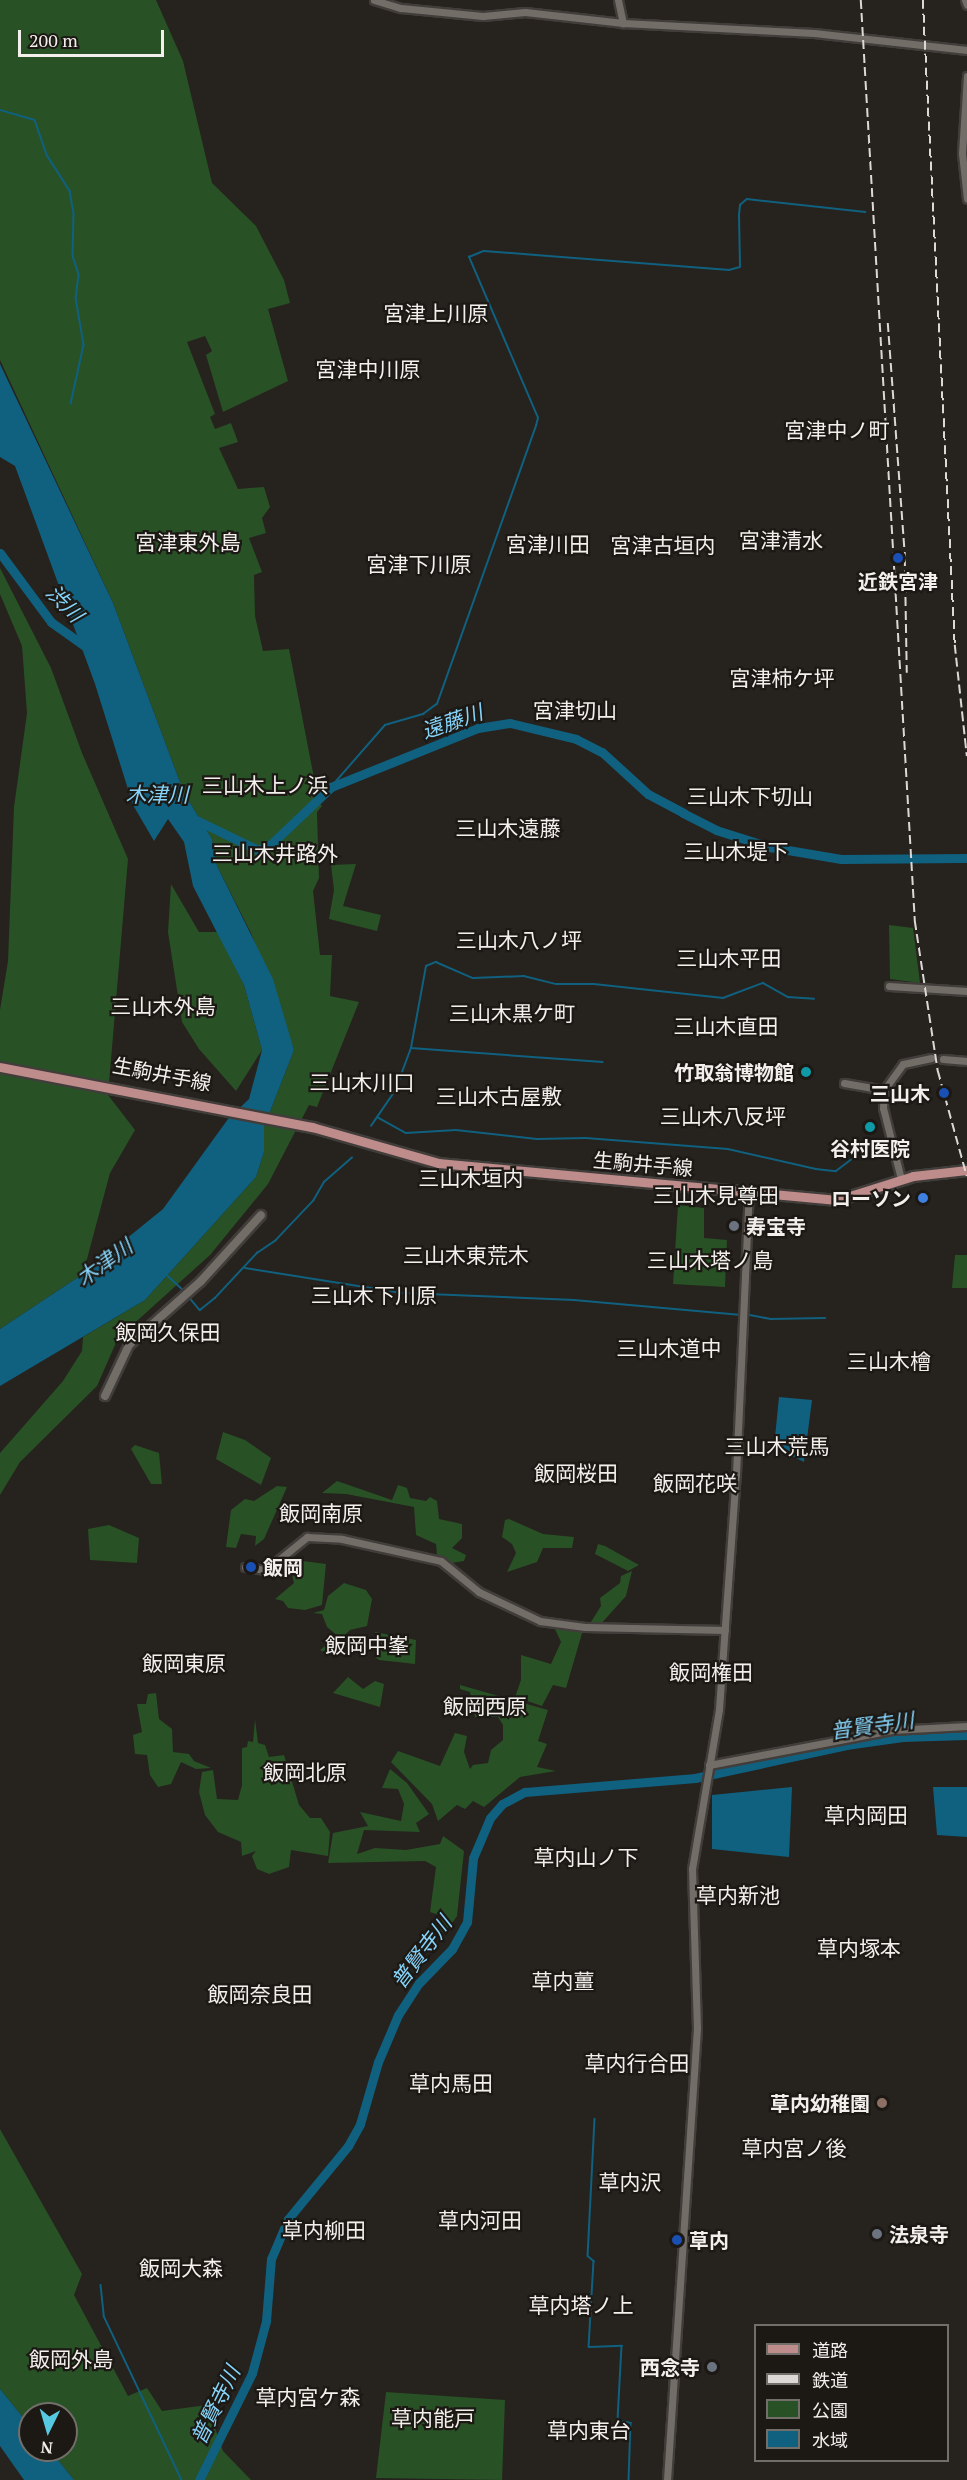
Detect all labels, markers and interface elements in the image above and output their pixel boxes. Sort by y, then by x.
scale bar [21,18,166,56]
text: 200 m [29,28,78,52]
district label: 宮津上川原 [384,300,488,326]
district label: 宮津中川原 [316,356,420,382]
district label: 宮津中ノ町 [785,417,889,443]
district label: 宮津清水 [739,527,823,553]
district label: 宮津東外島 [136,529,240,555]
district label: 宮津川田 [506,531,590,557]
district label: 宮津古垣内 [611,532,715,558]
marker: 近鉄宮津 [889,549,907,567]
district label: 宮津下川原 [367,551,471,577]
place label: 近鉄宮津 [858,569,938,593]
water label: 渋川 [41,579,89,627]
district label: 宮津柿ケ坪 [730,665,834,691]
district label: 宮津切山 [533,697,617,723]
water label: 遠藤川 [418,699,486,743]
district label: 三山木上ノ浜 [202,772,328,798]
water label: 木津川 [126,781,188,807]
district label: 三山木下切山 [687,783,813,809]
district label: 三山木遠藤 [456,815,560,841]
district label: 三山木堤下 [684,838,788,864]
district label: 三山木井路外 [212,840,338,866]
district label: 三山木八ノ坪 [456,927,582,953]
district label: 三山木平田 [677,945,781,971]
district label: 三山木外島 [111,993,215,1019]
district label: 三山木黒ケ町 [449,1000,575,1026]
district label: 三山木直田 [674,1013,778,1039]
street label: 生駒井手線 [111,1053,213,1095]
place label: 竹取翁博物館 [674,1060,794,1084]
marker: 竹取翁博物館 [799,1065,813,1079]
district label: 三山木川口 [310,1069,414,1095]
place label: 三山木 [870,1081,930,1105]
district label: 三山木古屋敷 [436,1083,562,1109]
marker: 三山木 [935,1084,953,1102]
district label: 三山木八反坪 [660,1103,786,1129]
marker: 谷村医院 [863,1120,877,1134]
place label: 谷村医院 [830,1136,910,1160]
street label: 生駒井手線 [592,1148,694,1180]
district label: 三山木垣内 [419,1165,523,1191]
district label: 三山木見尊田 [653,1182,779,1208]
place label: ローソン [831,1186,911,1210]
marker: ローソン [916,1191,930,1205]
place label: 寿宝寺 [746,1214,806,1238]
marker: 寿宝寺 [727,1219,741,1233]
water label: 木津川 [71,1233,137,1291]
district label: 三山木東荒木 [403,1242,529,1268]
district label: 三山木塔ノ島 [647,1247,773,1273]
district label: 三山木下川原 [311,1282,437,1308]
district label: 飯岡久保田 [116,1319,220,1345]
district label: 三山木道中 [617,1335,721,1361]
district label: 三山木檜 [847,1348,931,1374]
district label: 三山木荒馬 [725,1433,829,1459]
district label: 飯岡桜田 [534,1460,618,1486]
district label: 飯岡花咲 [653,1470,737,1496]
district label: 飯岡南原 [279,1500,363,1526]
place label: 飯岡 [263,1555,303,1579]
marker: 飯岡 [244,1560,258,1574]
district label: 飯岡中峯 [325,1632,409,1658]
district label: 飯岡東原 [142,1650,226,1676]
district label: 飯岡権田 [669,1659,753,1685]
district label: 飯岡西原 [443,1693,527,1719]
water label: 普賢寺川 [829,1707,915,1743]
district label: 飯岡北原 [263,1759,347,1785]
district label: 草内岡田 [824,1802,908,1828]
district label: 草内山ノ下 [534,1844,638,1870]
district label: 草内新池 [696,1882,780,1908]
water label: 普賢寺川 [386,1911,456,1993]
district label: 草内塚本 [817,1935,901,1961]
district label: 草内薑 [532,1968,594,1994]
district label: 飯岡奈良田 [208,1981,312,2007]
district label: 草内行合田 [585,2050,689,2076]
district label: 草内馬田 [409,2070,493,2096]
place label: 草内幼稚園 [770,2091,870,2115]
marker: 草内幼稚園 [875,2096,889,2110]
district label: 草内宮ノ後 [742,2135,846,2161]
district label: 草内沢 [599,2169,661,2195]
district label: 草内河田 [438,2207,522,2233]
district label: 草内柳田 [282,2217,366,2243]
place label: 法泉寺 [889,2222,949,2246]
marker: 法泉寺 [870,2227,884,2241]
place label: 草内 [689,2228,729,2252]
marker: 草内 [670,2233,684,2247]
district label: 飯岡大森 [139,2255,223,2281]
district label: 草内塔ノ上 [529,2292,633,2318]
legend [754,2324,949,2462]
text: 道路 [812,2338,848,2362]
district label: 飯岡外島 [29,2346,113,2372]
place label: 西念寺 [640,2355,700,2379]
marker: 西念寺 [705,2360,719,2374]
water label: 普賢寺川 [185,2362,245,2448]
text: 鉄道 [812,2368,848,2392]
district label: 草内宮ケ森 [256,2384,360,2410]
text: 公園 [812,2398,848,2422]
north arrow [18,2402,78,2462]
district label: 草内能戸 [391,2405,475,2431]
district label: 草内東台 [547,2417,631,2443]
text: 水域 [812,2428,848,2452]
text: N [40,2436,54,2459]

